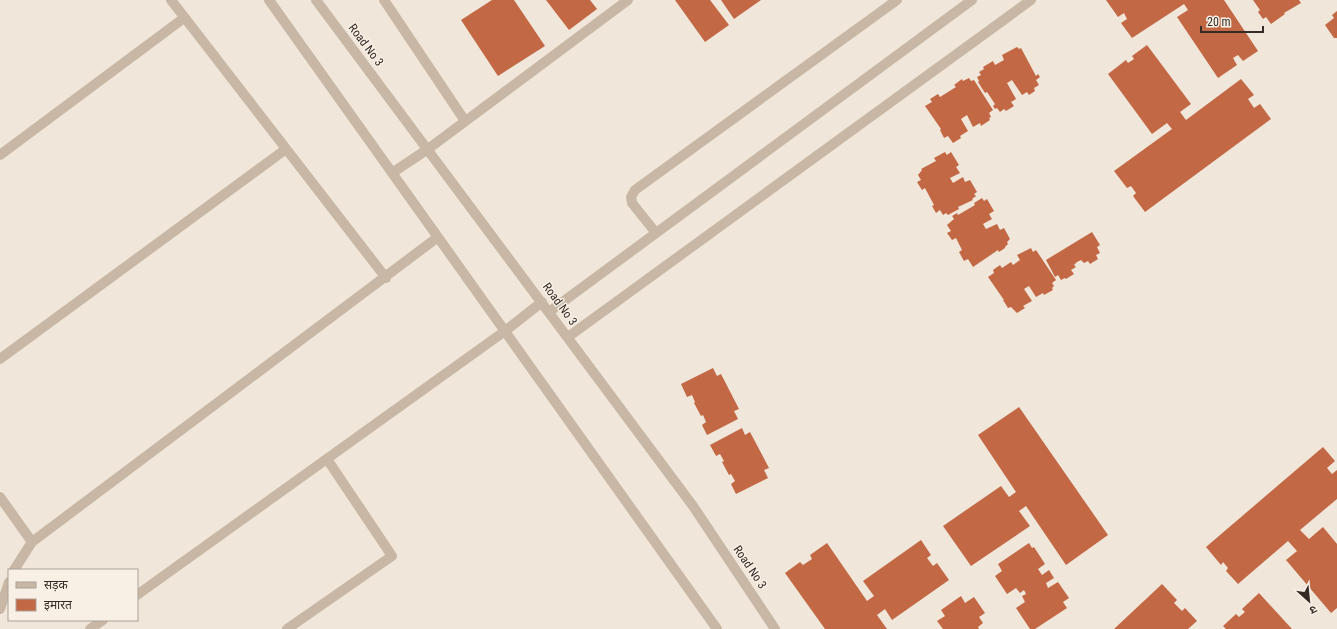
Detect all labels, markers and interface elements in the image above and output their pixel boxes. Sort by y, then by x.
scale bar [1201,8,1263,34]
text: 20 m [1207,15,1231,29]
street label: Road No 3 [346,21,386,69]
street label: Road No 3 [540,280,580,328]
street label: Road No 3 [731,543,770,591]
legend [8,569,138,621]
text: सड़क [44,578,69,592]
north arrow [1289,581,1329,621]
text: इमारत [44,598,73,612]
text: उ [1307,602,1319,617]

